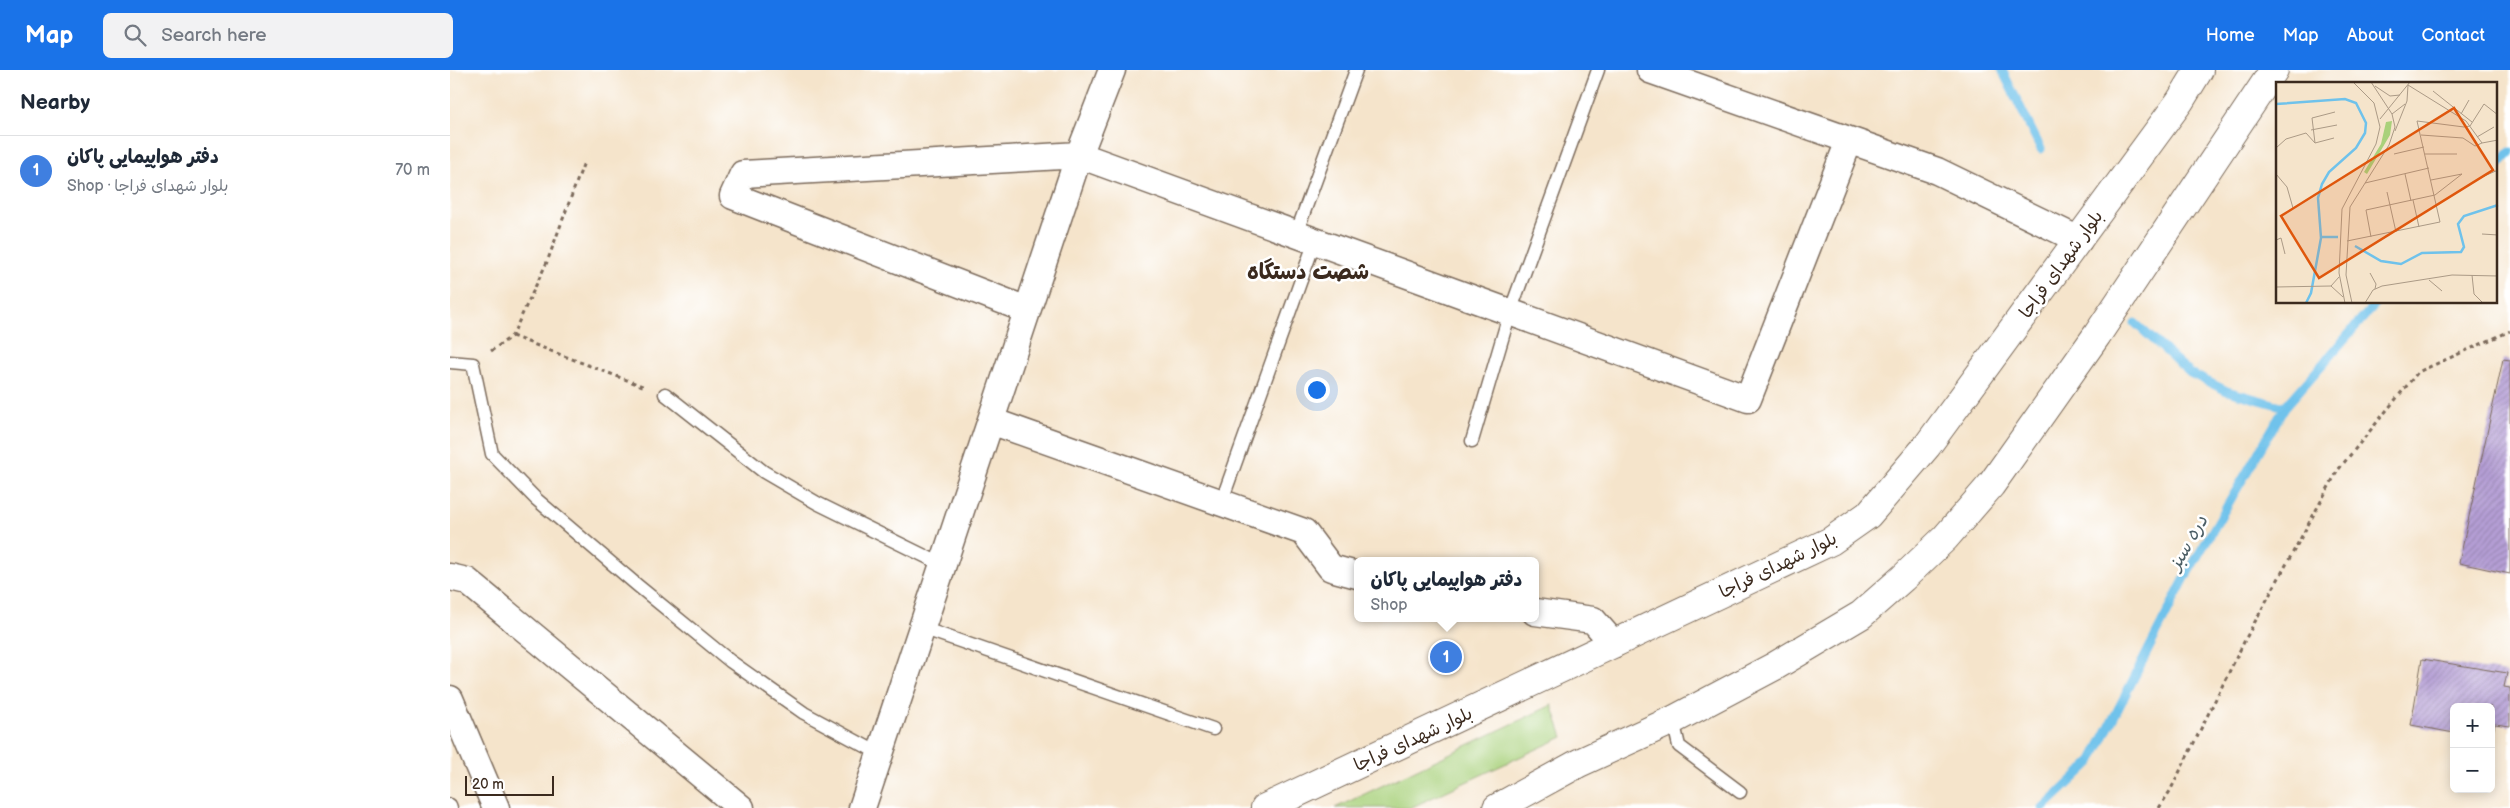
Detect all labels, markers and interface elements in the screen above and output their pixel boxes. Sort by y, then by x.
search box [103,13,453,58]
text: Map [25,21,73,50]
icon: search [121,21,149,49]
text: Search here [161,24,267,47]
text: Home [2206,25,2255,46]
text: Map [2283,25,2319,46]
text: About [2347,25,2394,46]
text: Contact [2422,25,2485,46]
inset map [2276,82,2498,304]
text: Nearby [20,90,90,115]
text: دفتر هواپیمایی پاکان [67,146,219,169]
text: 1 [33,161,39,180]
text: 70 m [395,161,430,180]
text: Shop · بلوار شهدای فراجا [67,177,228,196]
street label: بلوار شهدای فراجا [2015,206,2108,322]
district label: شصت دستگاه [1247,258,1369,286]
your location [1304,377,1330,403]
water label: دره سبز [2162,511,2213,576]
street label: بلوار شهدای فراجا [1716,528,1840,603]
popup [1354,557,1539,622]
text: دفتر هواپیمایی پاکان [1371,569,1522,592]
text: Shop [1371,596,1408,615]
pin: 1 [1430,638,1462,676]
street label: بلوار شهدای فراجا [1351,703,1476,776]
map controls [2450,703,2495,793]
button: + [2450,703,2495,748]
button: − [2450,748,2495,793]
scale bar [465,773,554,796]
text: 20 m [472,776,504,793]

